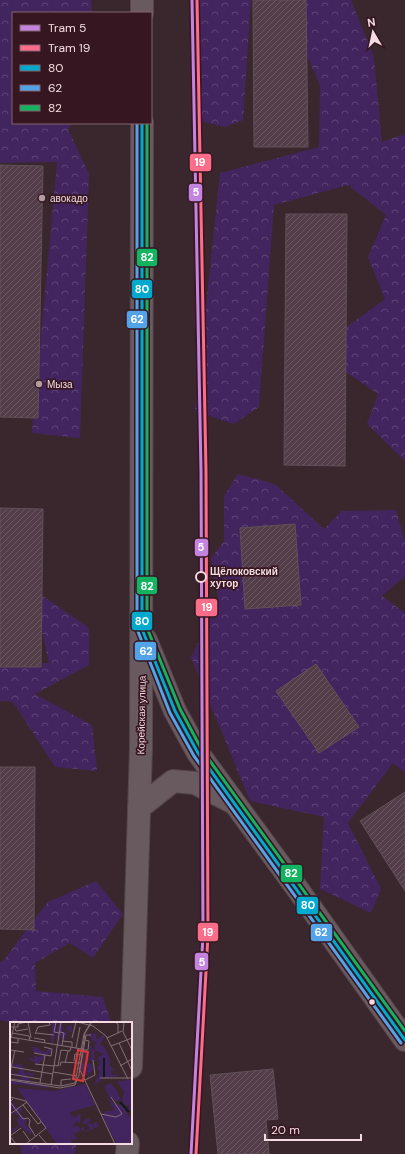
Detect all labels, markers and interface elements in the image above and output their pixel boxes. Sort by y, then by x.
legend [12,12,152,124]
north arrow [353,12,393,52]
text: N [366,15,376,30]
text: Tram 5 [48,20,86,36]
text: Tram 19 [48,40,90,56]
text: 80 [48,60,64,76]
text: 62 [48,80,62,96]
text: 82 [48,100,62,116]
line badge: 19 [189,153,212,172]
text: 19 [195,155,206,169]
line badge: 5 [188,183,203,202]
text: 5 [193,185,200,199]
place label: авокадо [50,192,88,205]
marker: авокадо [37,193,47,203]
line badge: 82 [136,248,158,267]
text: 82 [140,250,154,264]
line badge: 80 [131,279,153,299]
text: 80 [135,282,150,296]
line badge: 62 [126,310,148,329]
text: 62 [130,312,144,326]
place label: Мыза [47,378,73,391]
marker: Мыза [34,379,44,389]
line badge: 5 [194,538,209,557]
text: 5 [198,540,205,554]
place label: Щёлоковский хутор [210,565,278,590]
marker: Щёлоковский хутор [195,571,207,583]
line badge: 82 [136,576,158,595]
text: 82 [140,579,154,593]
line badge: 19 [195,598,218,617]
text: 19 [202,600,213,614]
line badge: 80 [131,611,153,631]
text: 80 [135,614,150,628]
line badge: 62 [134,641,157,661]
text: 62 [139,644,153,658]
street label: Корейская улица [134,675,149,755]
line badge: 82 [280,864,303,883]
text: 82 [284,866,298,880]
line badge: 80 [296,896,319,915]
text: 80 [301,898,316,912]
line badge: 19 [197,922,219,942]
line badge: 62 [310,923,333,942]
text: 19 [203,925,214,939]
text: 62 [314,925,328,939]
line badge: 5 [194,952,209,971]
text: 5 [199,955,206,969]
unlabelled marker [367,997,377,1007]
inset map [10,1022,132,1144]
scale bar [265,1116,361,1142]
text: 20 m [271,1122,300,1138]

